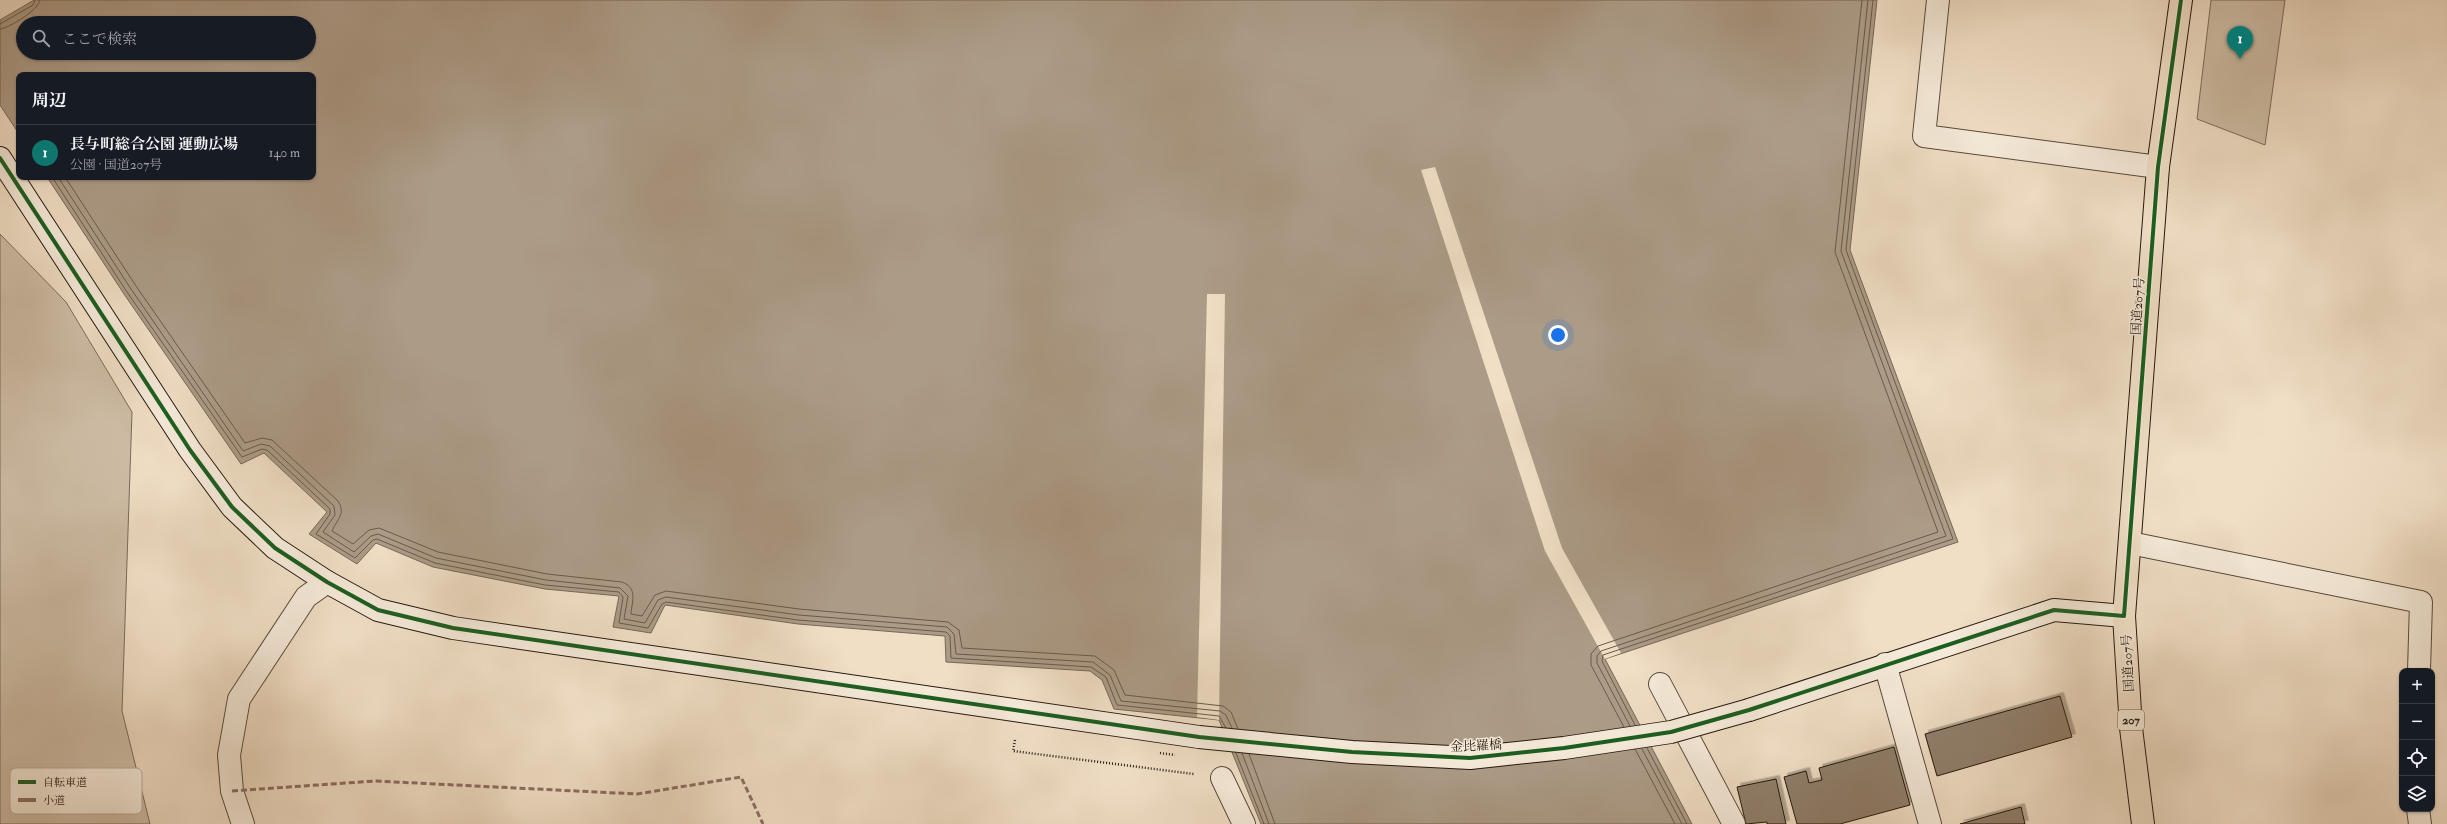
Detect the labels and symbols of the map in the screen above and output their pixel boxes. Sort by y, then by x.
pin: 1 [2227,26,2253,59]
street label: 国道207号 [2128,276,2148,336]
your location [1548,325,1568,345]
street label: 国道207号 [2118,633,2138,692]
road number: 207 [2118,710,2144,730]
street label: 金比羅橋 [1450,737,1502,755]
legend [10,768,142,814]
text: 自転車道 [43,776,87,789]
text: 小道 [43,794,65,807]

